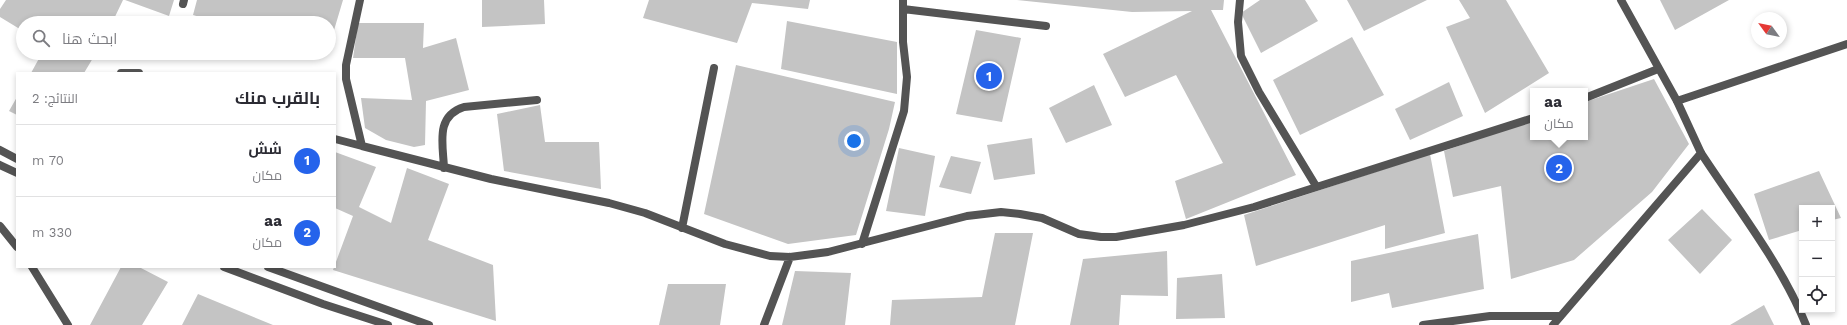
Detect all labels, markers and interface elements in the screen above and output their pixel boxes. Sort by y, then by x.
north arrow [1751,12,1787,48]
search box [16,16,336,60]
icon: search [30,27,52,49]
text: ابحث هنا [62,30,117,48]
pin: 1 [976,61,1002,91]
text: بالقرب منك [235,88,320,108]
popup [1530,88,1588,140]
text: النتائج: 2 [32,91,78,106]
text: aa [1544,93,1562,111]
text: مكان [1544,116,1574,131]
your location [844,131,864,151]
text: شش [249,140,282,158]
text: 70 m [32,153,64,168]
text: 1 [304,153,310,168]
pin: 2 [1546,153,1572,183]
text: مكان [253,168,282,183]
map controls [1799,205,1835,313]
button: + [1799,205,1835,241]
text: aa [264,212,282,230]
text: 330 m [32,225,72,240]
text: 2 [303,225,311,240]
text: مكان [253,235,282,250]
button: − [1799,241,1835,277]
button: locate [1799,277,1835,313]

